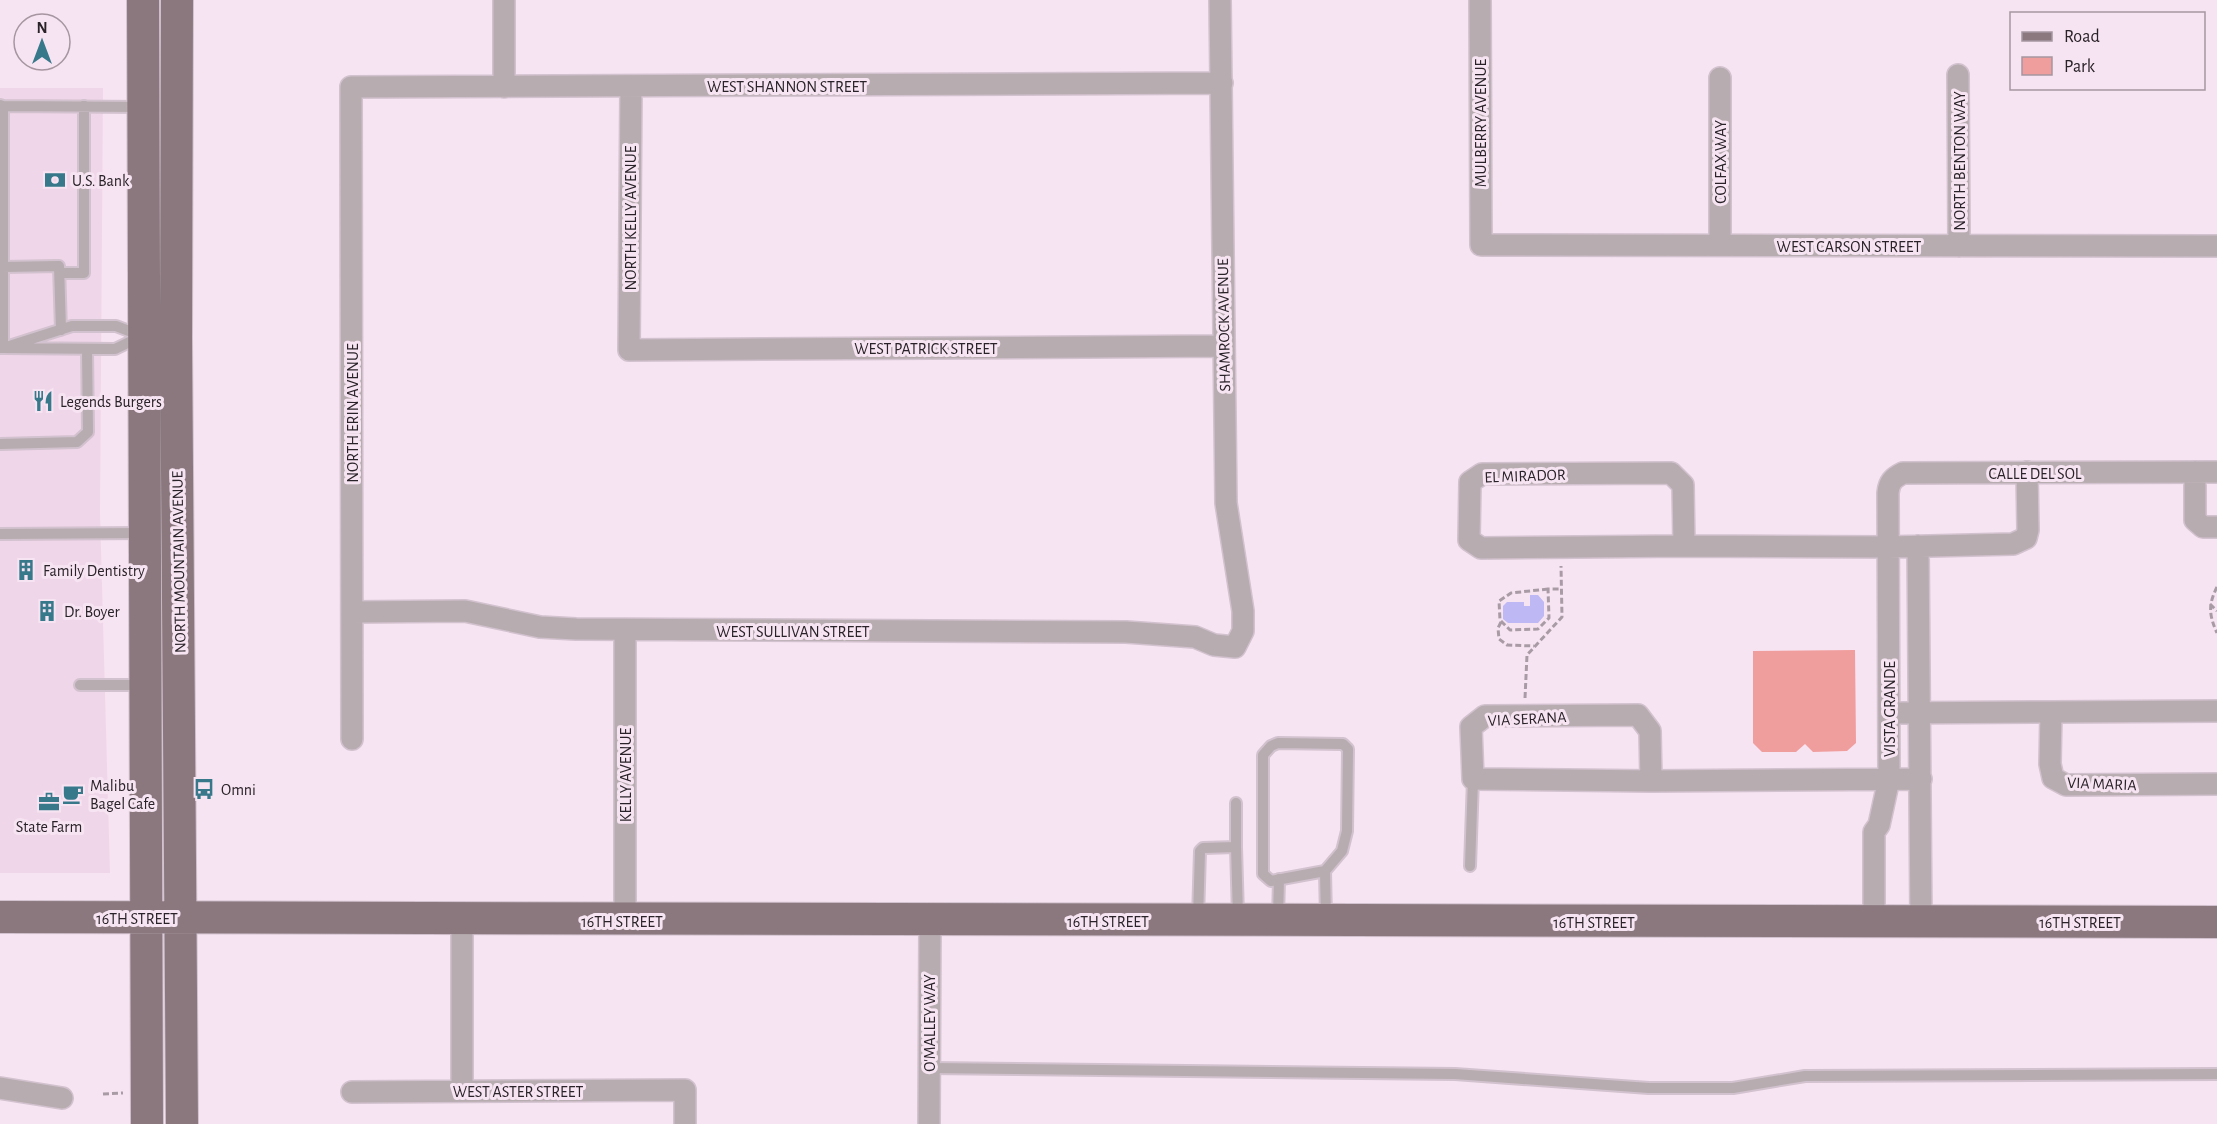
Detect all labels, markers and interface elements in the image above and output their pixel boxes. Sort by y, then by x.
north arrow [12,12,72,72]
legend [2010,12,2205,90]
text: N [36,20,48,36]
text: Road [2064,28,2100,46]
text: Park [2064,58,2096,76]
street label: MULBERRY AVENUE [1473,59,1489,187]
street label: WEST SHANNON STREET [707,79,867,95]
street label: NORTH BENTON WAY [1952,91,1968,231]
street label: COLFAX WAY [1713,120,1729,204]
street label: NORTH KELLY AVENUE [623,145,639,290]
bank icon: U.S. Bank [43,168,67,192]
place label: U.S. Bank [72,173,130,189]
street label: WEST CARSON STREET [1777,239,1922,255]
street label: SHAMROCK AVENUE [1215,258,1233,392]
street label: WEST PATRICK STREET [854,341,998,357]
street label: NORTH ERIN AVENUE [345,343,361,483]
restaurant icon: Legends Burgers [31,389,55,413]
place label: Legends Burgers [60,394,162,410]
street label: CALLE DEL SOL [1989,466,2082,482]
street label: EL MIRADOR [1484,467,1566,485]
street label: NORTH MOUNTAIN AVENUE [169,470,189,653]
building icon: Family Dentistry [14,558,38,582]
place label: Family Dentistry [43,563,145,580]
building icon: Dr. Boyer [35,599,59,623]
place label: Dr. Boyer [64,604,121,621]
street label: WEST SULLIVAN STREET [716,624,870,640]
street label: VISTA GRANDE [1882,661,1898,757]
street label: VIA SERANA [1487,709,1567,729]
street label: KELLY AVENUE [618,728,634,822]
street label: VIA MARIA [2067,775,2137,793]
bus stop icon: Omni [192,777,216,801]
place label: Malibu Bagel Cafe [90,778,155,812]
cafe icon: Malibu Bagel Cafe [61,782,85,806]
place label: Omni [221,782,256,798]
office icon: State Farm [37,790,61,814]
place label: State Farm [16,819,82,835]
street label: 16TH STREET [96,911,178,927]
street label: 16TH STREET [581,914,663,930]
street label: 16TH STREET [1067,914,1149,930]
street label: 16TH STREET [1553,915,1635,931]
street label: 16TH STREET [2039,915,2121,931]
street label: O'MALLEY WAY [922,974,938,1072]
street label: WEST ASTER STREET [453,1084,583,1100]

